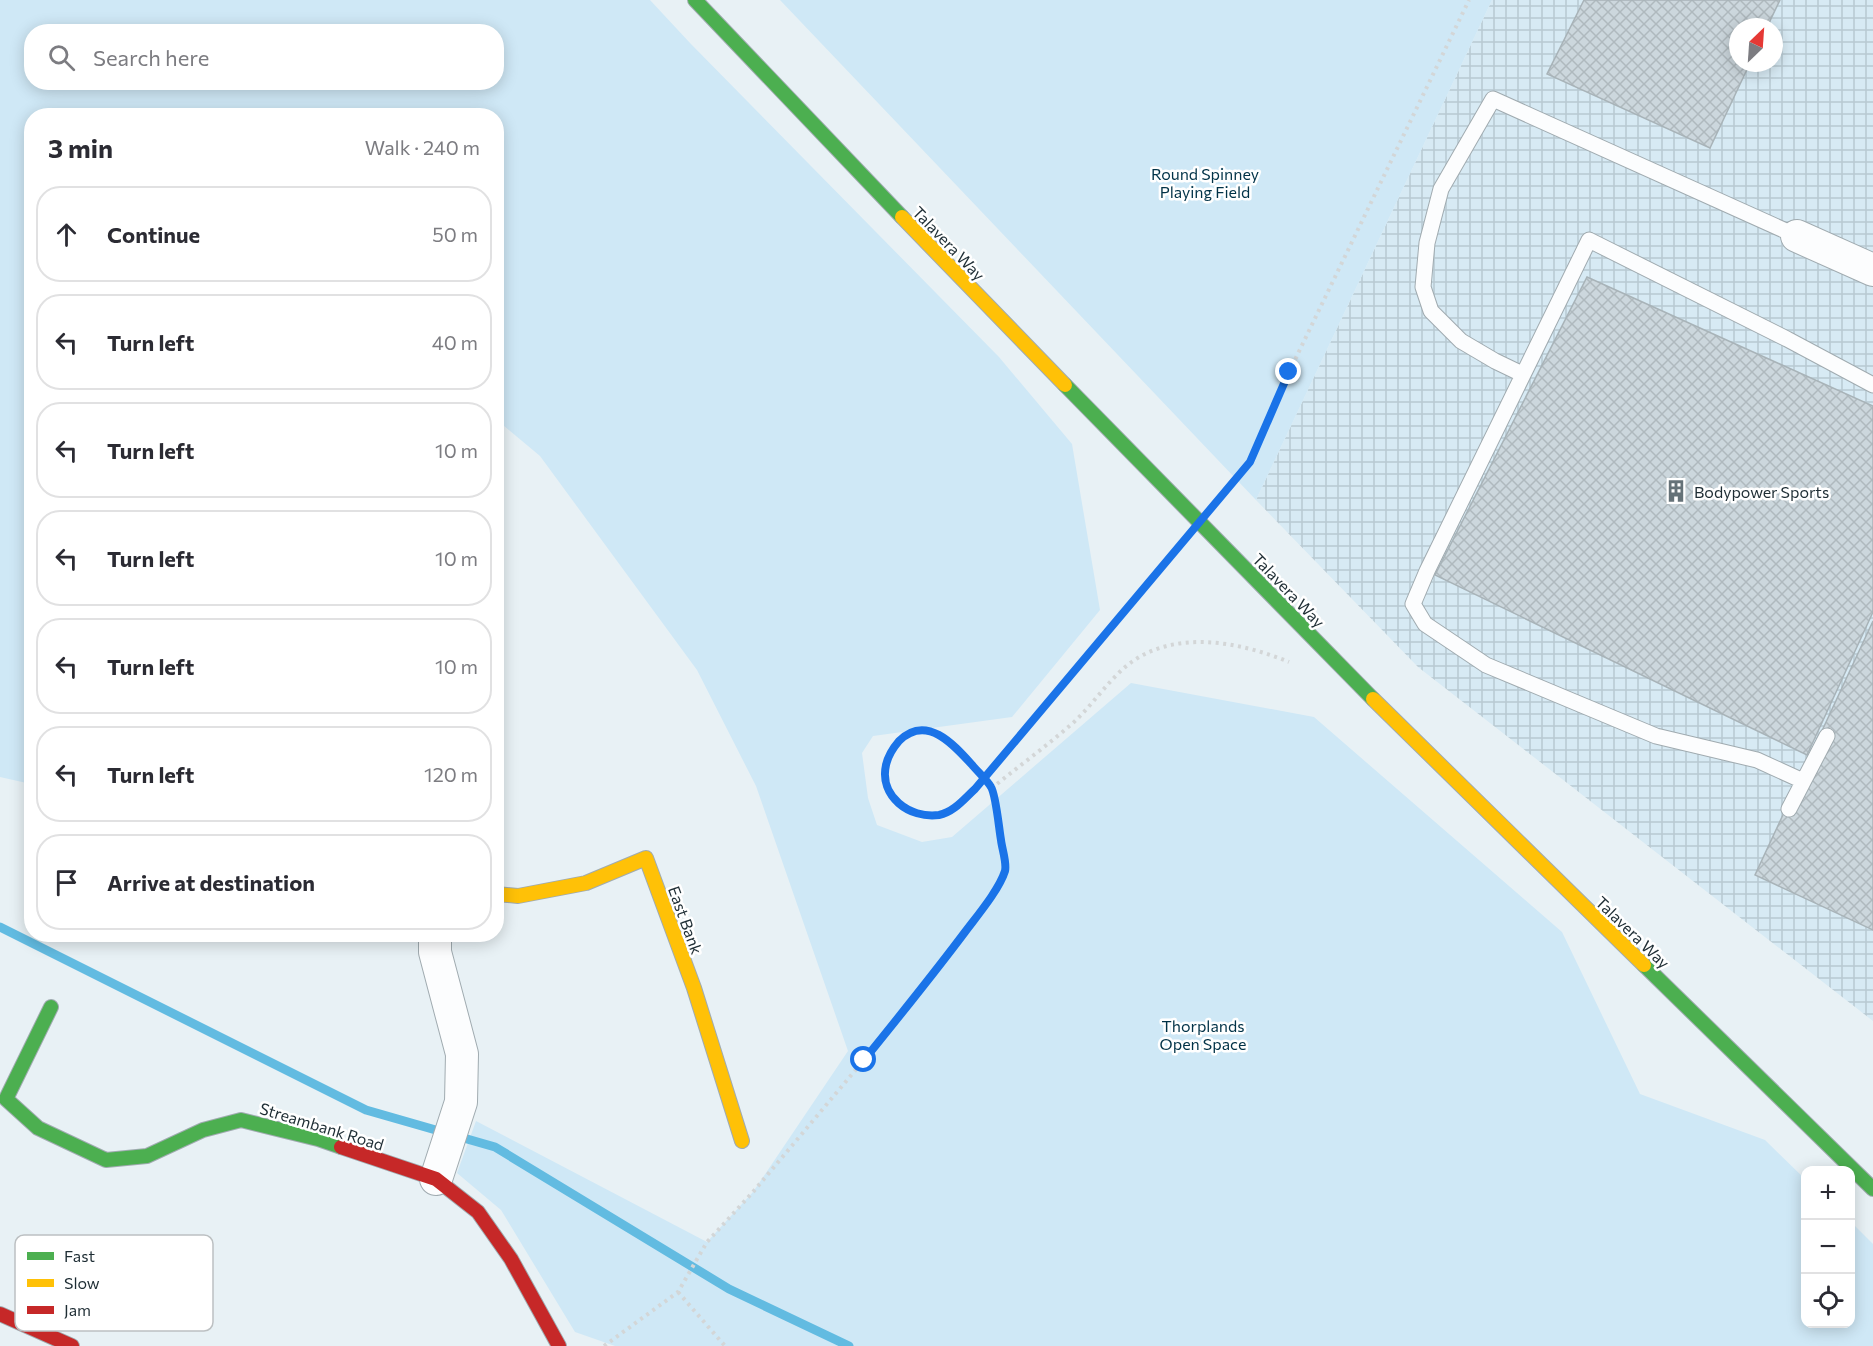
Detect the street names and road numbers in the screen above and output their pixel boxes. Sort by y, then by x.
street label: Talavera Way [909,202,989,284]
street label: Talavera Way [1249,549,1329,631]
street label: East Bank [665,883,707,957]
street label: Talavera Way [1592,892,1674,972]
street label: Streambank Road [258,1098,386,1154]

